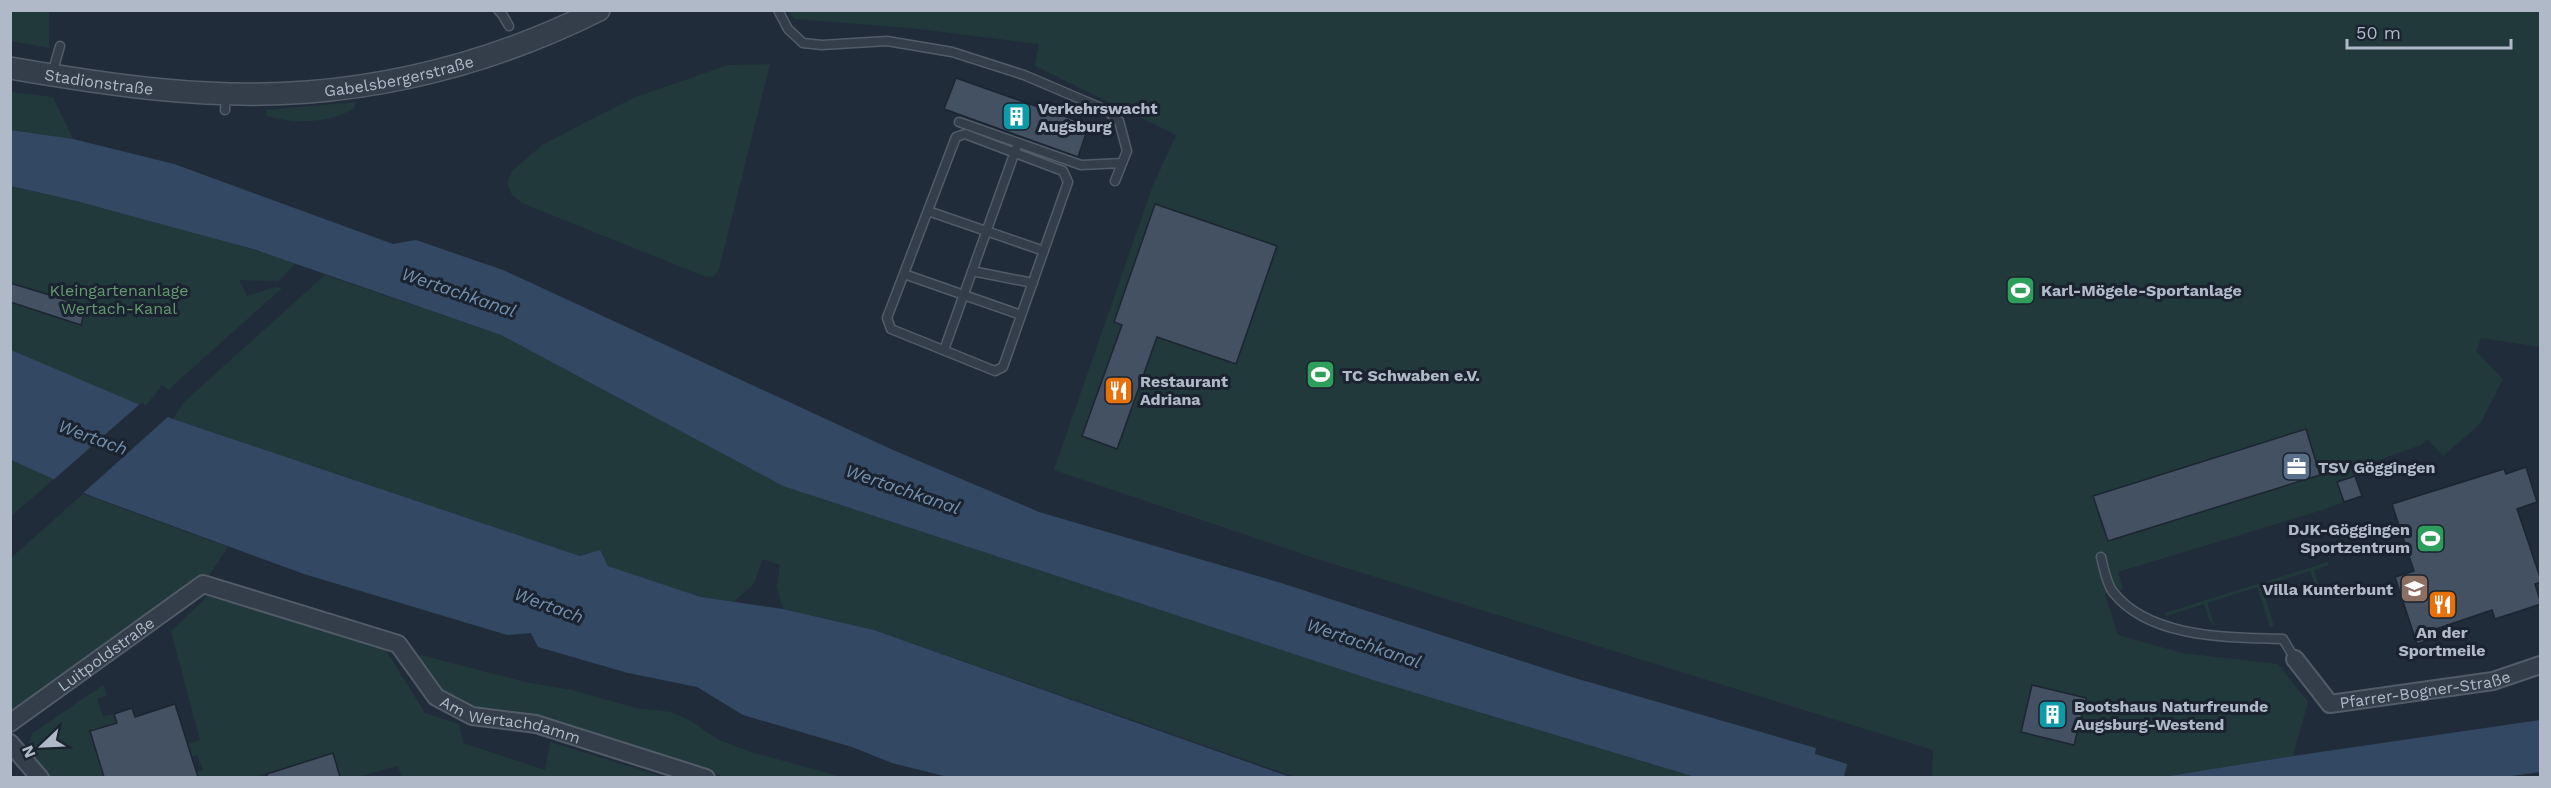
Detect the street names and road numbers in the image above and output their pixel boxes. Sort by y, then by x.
street label: Gabelsbergerstraße [323,51,476,100]
street label: Stadionstraße [43,65,154,98]
street label: Luitpoldstraße [54,613,158,695]
street label: Pfarrer-Bogner-Straße [2338,666,2513,712]
street label: Am Wertachdamm [437,692,583,747]

